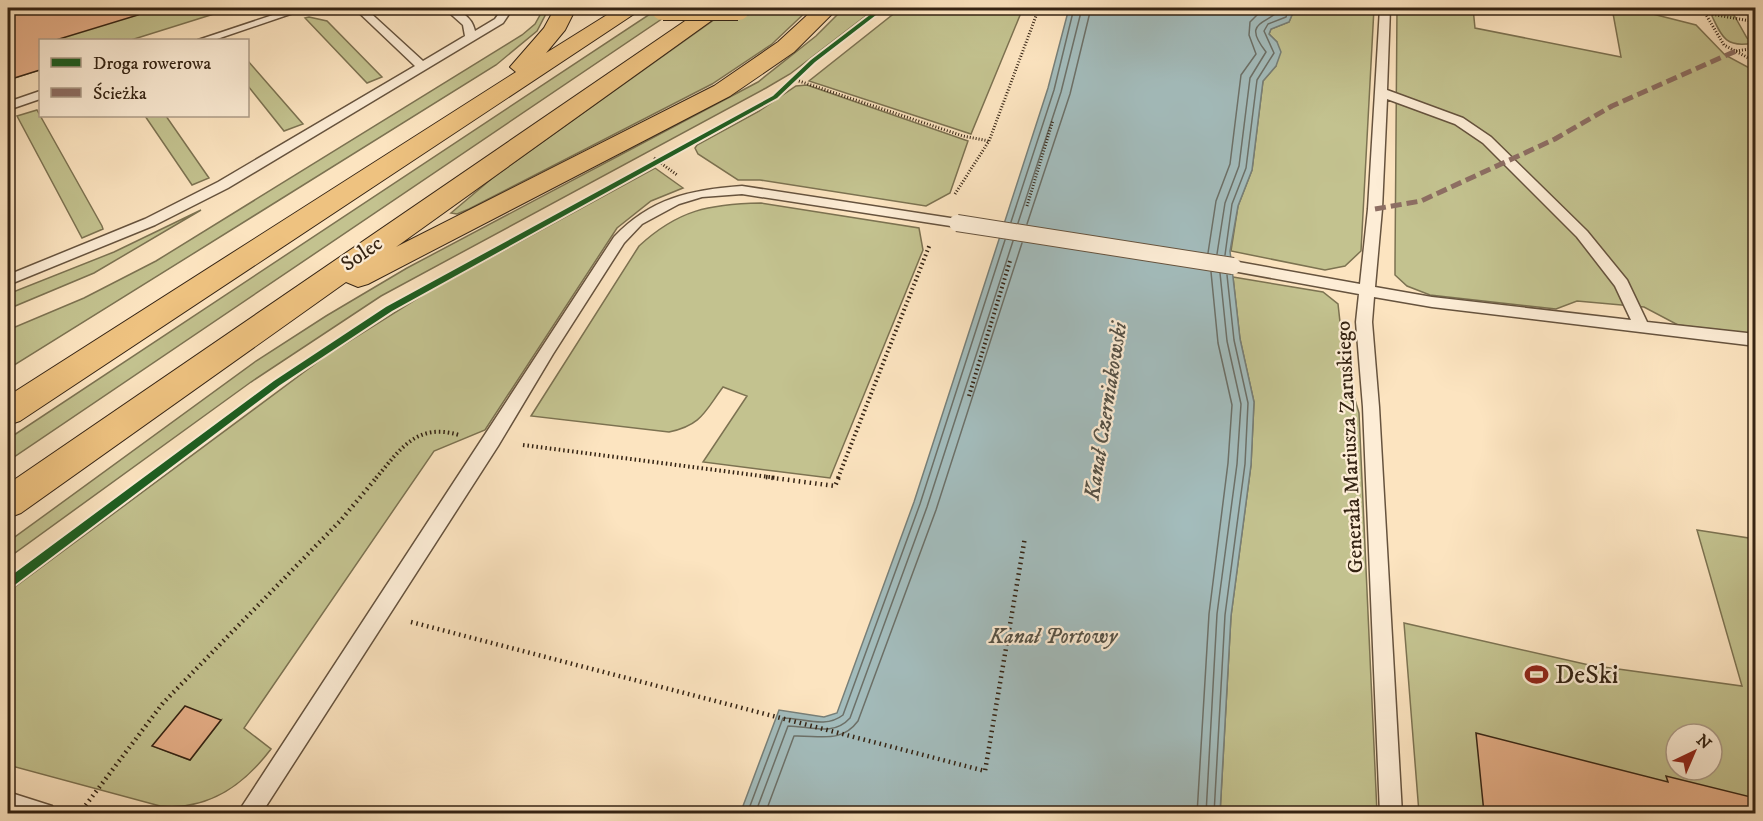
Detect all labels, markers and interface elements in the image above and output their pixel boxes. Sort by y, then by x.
legend [39,39,249,117]
text: Droga rowerowa [93,53,211,75]
text: Ścieżka [93,82,147,105]
street label: Solec [336,230,388,278]
water label: Kanał Czerniakowski [1078,319,1134,503]
street label: Generała Mariusza Zaruskiego [1330,320,1370,574]
water label: Kanał Portowy [988,623,1118,650]
place label: DeSki [1555,659,1618,692]
sports icon: DeSki [1524,662,1550,688]
north arrow [1664,722,1724,782]
text: N [1692,730,1715,754]

